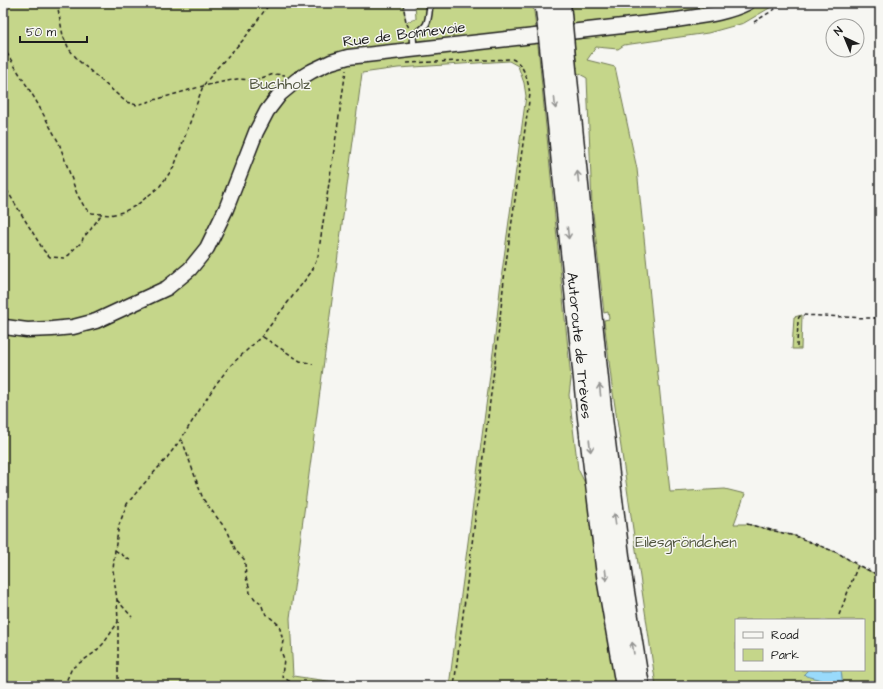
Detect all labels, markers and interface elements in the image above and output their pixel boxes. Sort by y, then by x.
street label: Rue de Bonnevoie [342,17,466,52]
scale bar [20,18,87,44]
north arrow [825,18,865,58]
text: N [831,23,846,39]
text: 50 m [26,24,57,41]
park label: Buchholz [250,74,311,95]
one-way arrow [551,97,558,110]
one-way arrow [574,171,582,184]
one-way arrow [564,226,572,239]
street label: Autoroute de Trèves [561,271,597,420]
one-way arrow [596,384,604,397]
one-way arrow [587,439,594,452]
one-way arrow [611,513,619,526]
park label: Eilesgröndchen [635,532,737,554]
one-way arrow [602,568,610,581]
legend [735,619,865,671]
text: Road [771,627,799,644]
one-way arrow [629,642,637,655]
text: Park [771,647,799,664]

